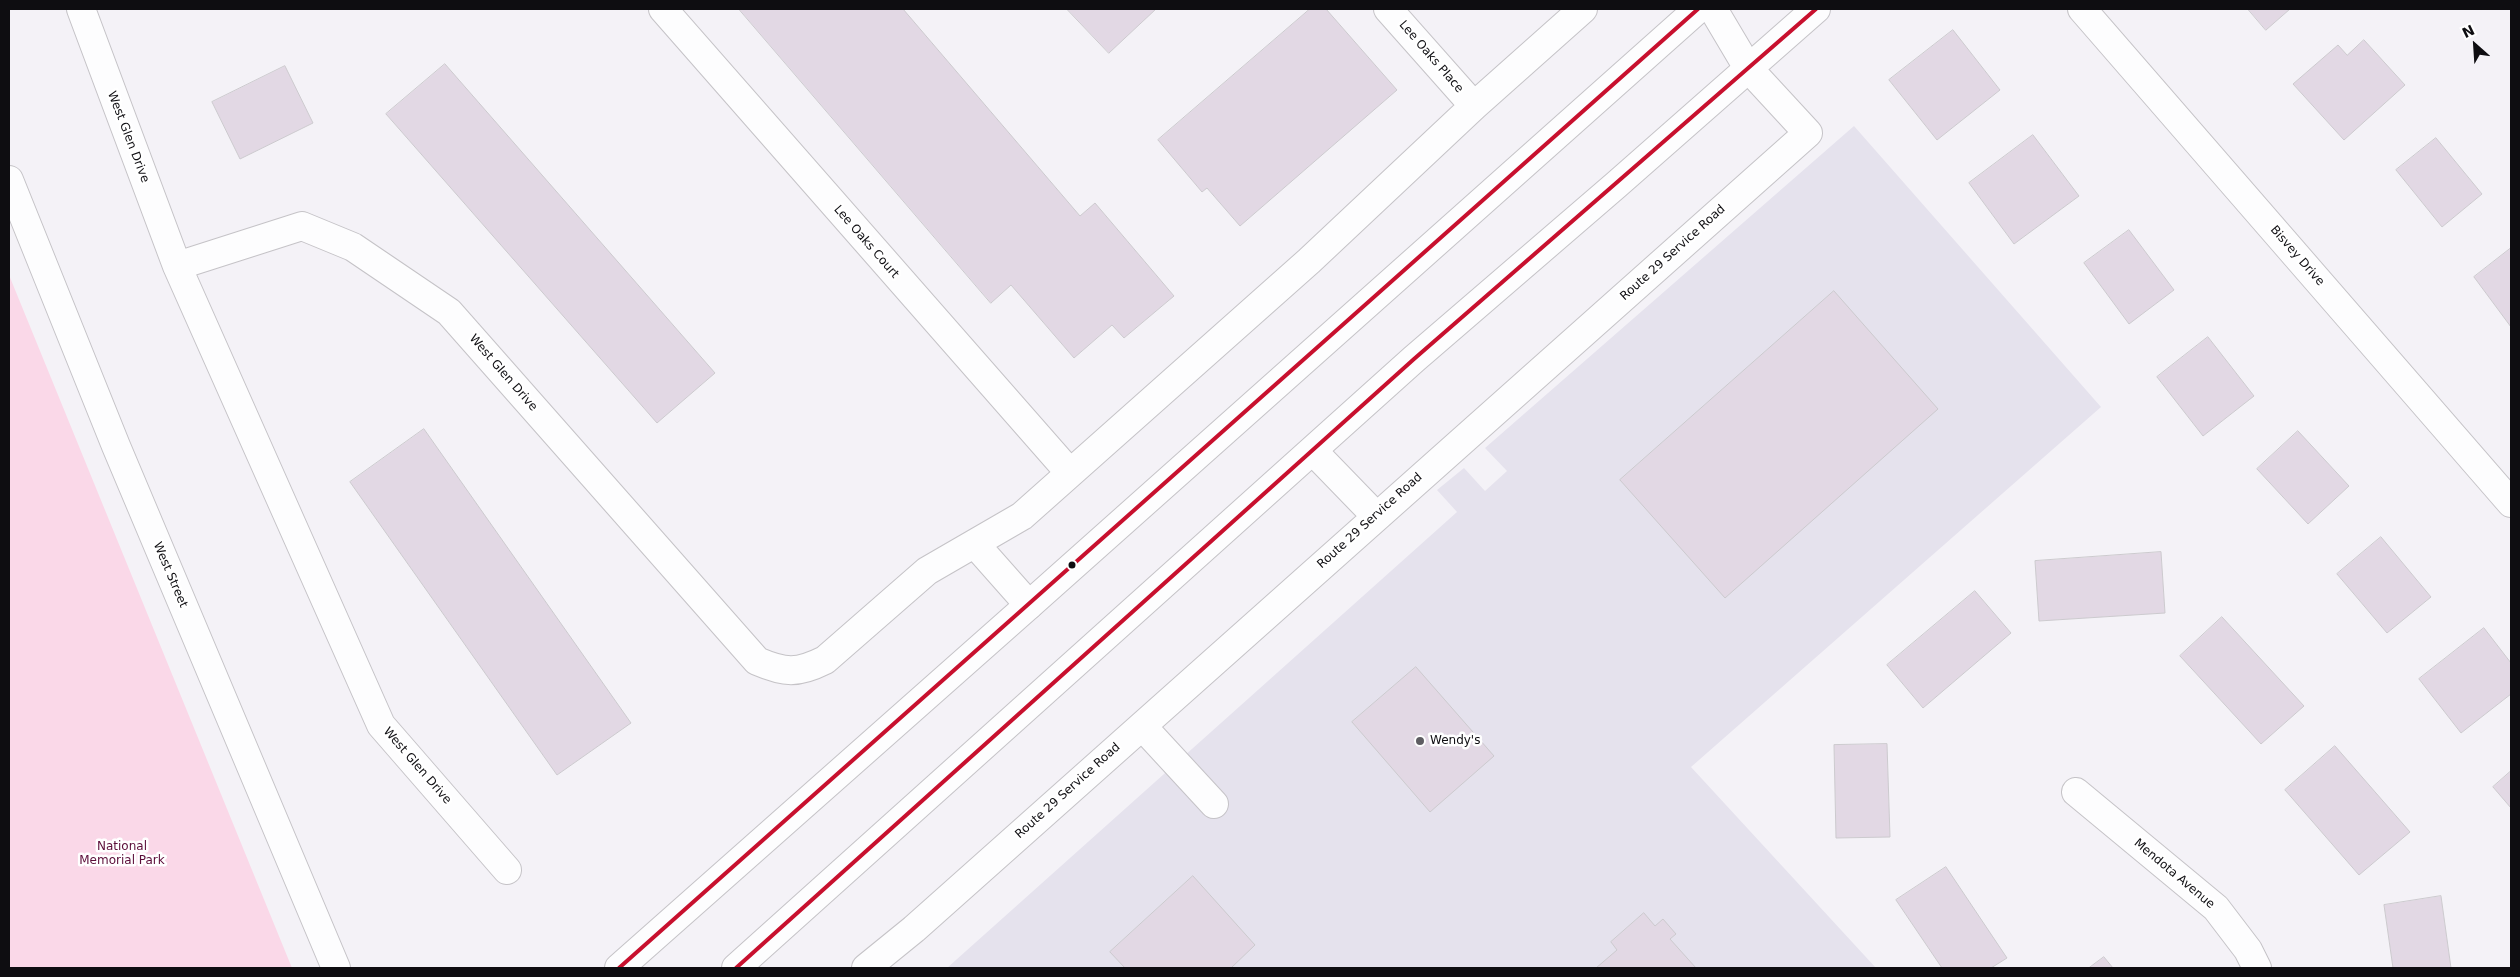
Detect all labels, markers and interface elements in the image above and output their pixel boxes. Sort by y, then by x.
street label: Lee Oaks Place [1396,18,1466,96]
north arrow [2450,20,2500,70]
text: N [2460,22,2477,41]
street label: West Glen Drive [104,89,152,185]
street label: Route 29 Service Road [1618,202,1728,304]
street label: Lee Oaks Court [830,203,902,281]
street label: Bisvey Drive [2267,223,2327,289]
street label: West Glen Drive [466,332,540,414]
street label: Route 29 Service Road [1315,470,1425,572]
street label: West Street [150,540,190,610]
unlabelled marker [1067,560,1077,570]
street label: West Glen Drive [380,725,454,807]
place label: Wendy's [1430,734,1480,748]
marker: Wendy's [1414,735,1426,747]
street label: Route 29 Service Road [1013,740,1123,842]
street label: Mendota Avenue [2131,836,2217,912]
park label: National Memorial Park [79,840,165,868]

